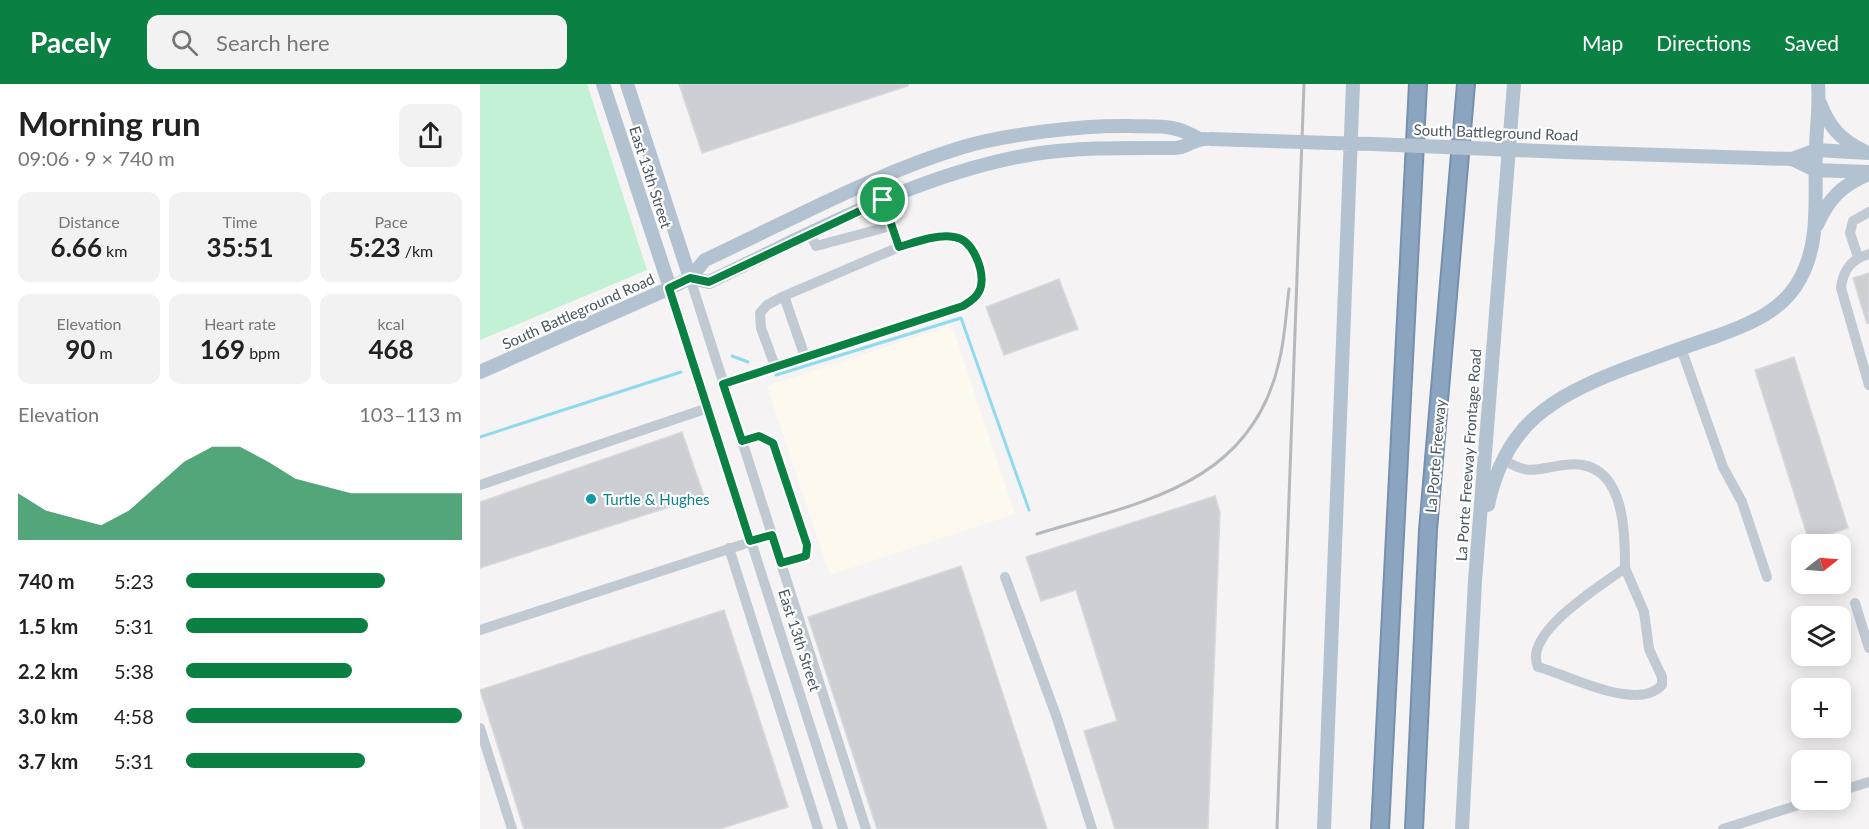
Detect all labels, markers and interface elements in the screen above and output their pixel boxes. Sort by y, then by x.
search box [147,15,567,69]
text: Pacely [30,25,111,59]
icon: search [168,26,201,59]
text: Search here [216,29,330,56]
text: Map [1582,30,1623,55]
text: Directions [1656,30,1751,55]
text: Saved [1784,30,1839,55]
text: Morning run [18,103,201,143]
button: share [399,104,462,167]
street label: South Battleground Road [1413,120,1579,144]
street label: East 13th Street [626,124,676,231]
text: 09:06 · 9 × 740 m [18,146,175,170]
pin [857,174,908,225]
icon: arrive [866,183,899,216]
text: Distance [58,212,120,231]
text: Time [223,212,257,231]
text: Pace [374,212,408,231]
text: 6.66 [51,231,102,263]
text: 35:51 [206,231,274,263]
text: 5:23 [349,231,401,263]
text: km [102,241,127,260]
text: /km [401,241,433,260]
street label: South Battleground Road [499,269,657,353]
text: Elevation [57,314,122,333]
text: Heart rate [204,314,276,333]
text: kcal [377,314,405,333]
text: 90 [65,333,95,365]
text: 169 [200,333,245,365]
text: 468 [368,333,414,365]
text: m [95,343,113,362]
text: bpm [245,343,280,362]
street label: La Porte Freeway Frontage Road [1452,348,1484,562]
street label: La Porte Freeway [1421,398,1449,514]
text: Elevation [18,402,99,426]
text: 103–113 m [359,402,462,426]
place label: Turtle & Hughes [603,490,710,508]
marker: Turtle & Hughes [584,492,598,506]
north arrow [1791,534,1851,594]
map controls [1791,534,1851,810]
text: 740 m [18,569,74,593]
text: 5:23 [114,569,154,593]
street label: East 13th Street [775,587,825,694]
button: layers [1791,606,1851,666]
text: 1.5 km [18,614,78,638]
text: 5:31 [114,614,154,638]
text: 2.2 km [18,659,78,683]
text: 5:38 [114,659,154,683]
button: + [1791,678,1851,738]
text: 3.0 km [18,704,78,728]
text: 4:58 [114,704,154,728]
text: 3.7 km [18,749,78,773]
text: 5:31 [114,749,154,773]
button: − [1791,750,1851,810]

